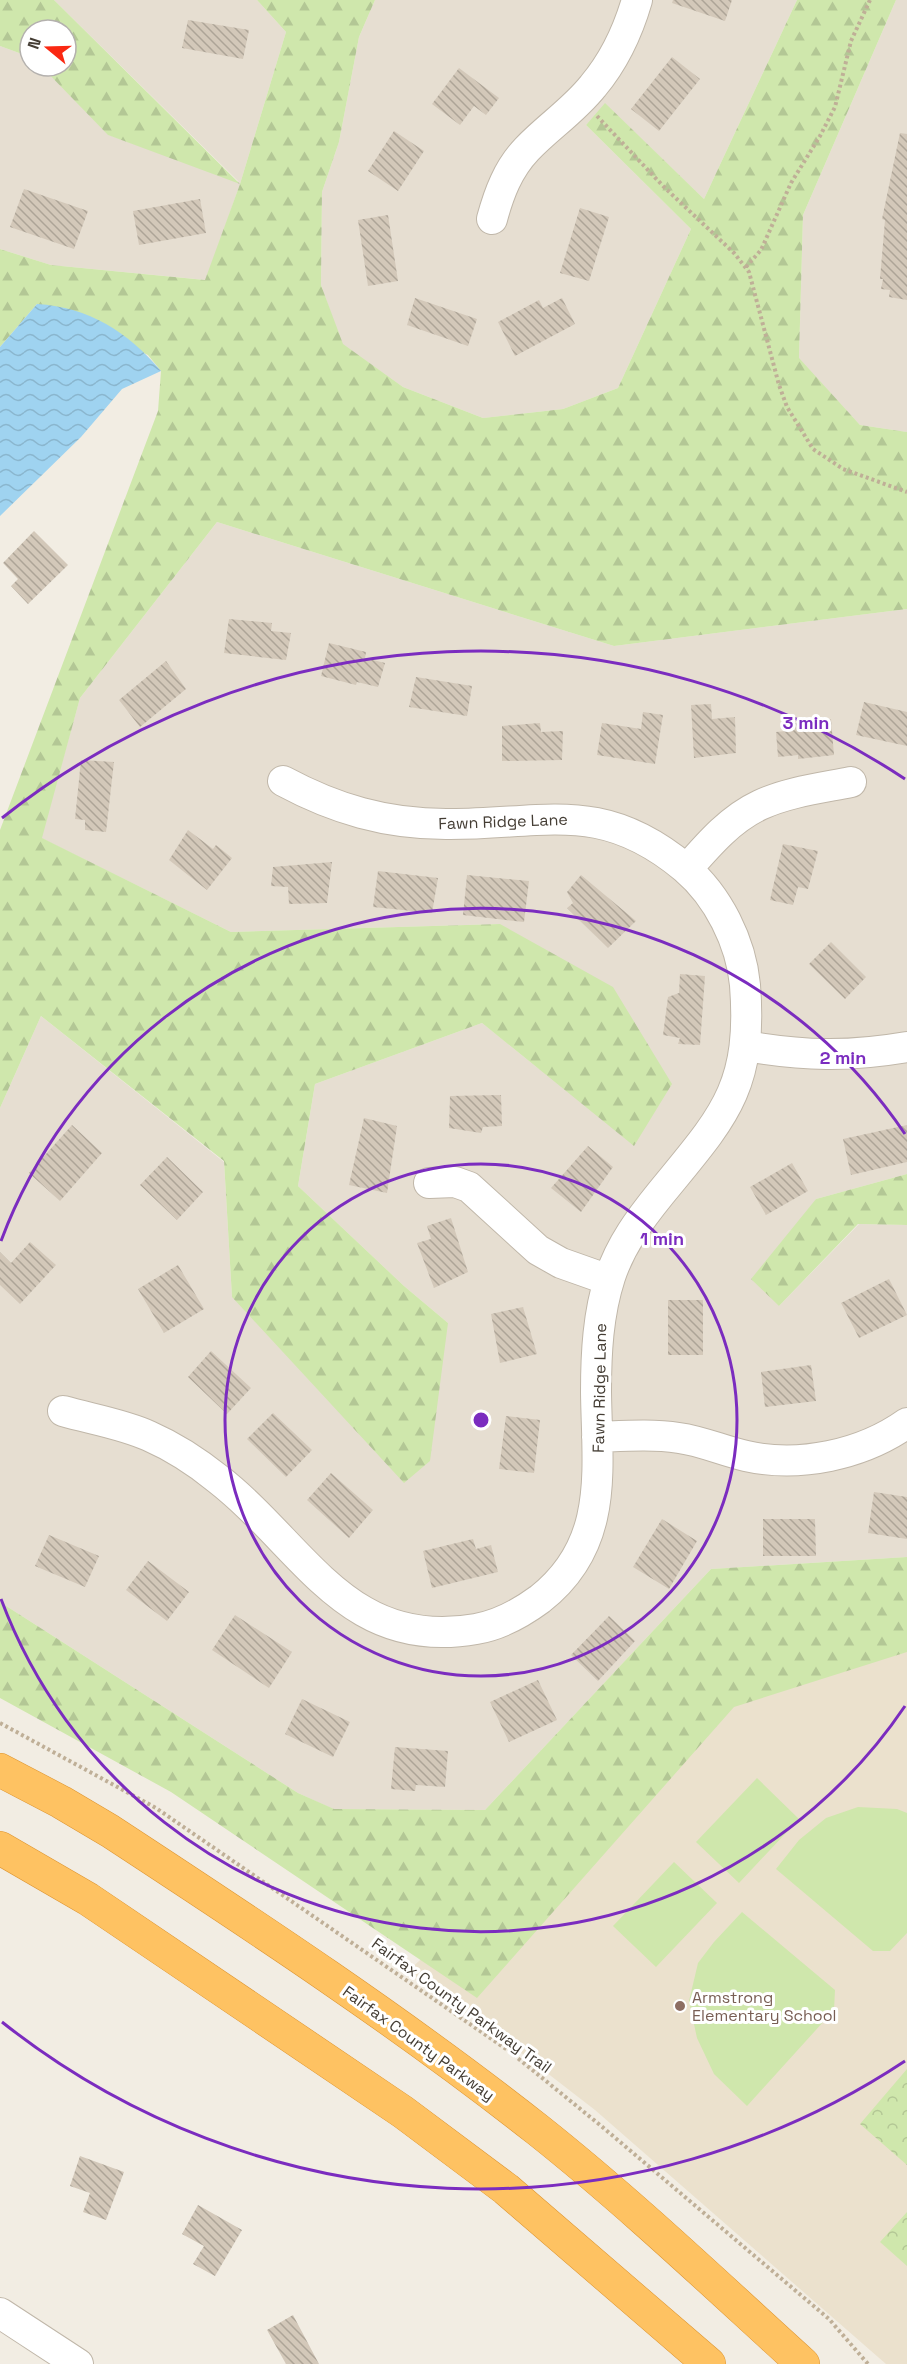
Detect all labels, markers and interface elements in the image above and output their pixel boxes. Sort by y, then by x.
north arrow [18,18,78,78]
text: N [23,35,46,52]
text: 3 min [783,711,829,734]
street label: Fawn Ridge Lane [438,809,568,834]
text: 2 min [820,1046,866,1069]
text: 1 min [640,1227,684,1250]
street label: Fawn Ridge Lane [588,1323,611,1453]
centre of rings [471,1410,491,1430]
street label: Fairfax County Parkway Trail [368,1933,556,2077]
street label: Fairfax County Parkway [339,1981,499,2105]
place label: Armstrong Elementary School [692,1987,837,2026]
marker: Armstrong Elementary School [673,1999,687,2013]

